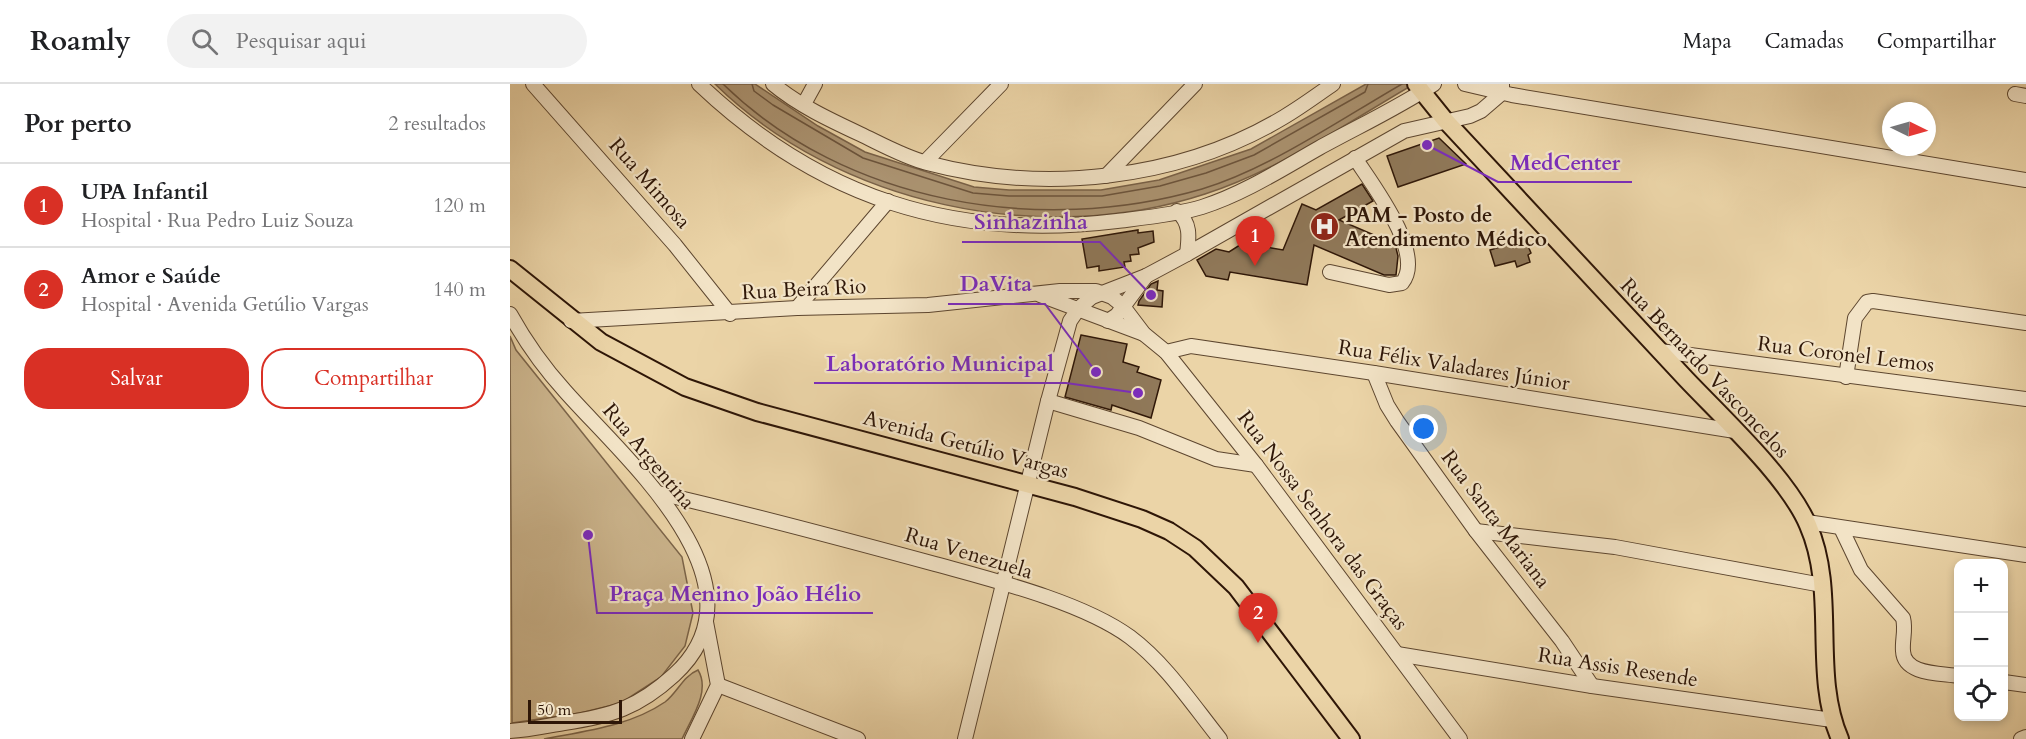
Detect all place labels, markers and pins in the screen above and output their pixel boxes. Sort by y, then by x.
callout: MedCenter [1498,142,1632,182]
place label: PAM - Posto de Atendimento Médico [1345,201,1547,254]
callout: Sinhazinha [962,202,1100,242]
hospital icon: PAM - Posto de Atendimento Médico [1308,211,1340,243]
pin: 1 [1236,216,1274,266]
callout: DaVita [948,264,1045,304]
callout: Laboratório Municipal [814,343,1066,383]
callout: Praça Menino João Hélio [597,573,873,613]
pin: 2 [1238,594,1278,643]

